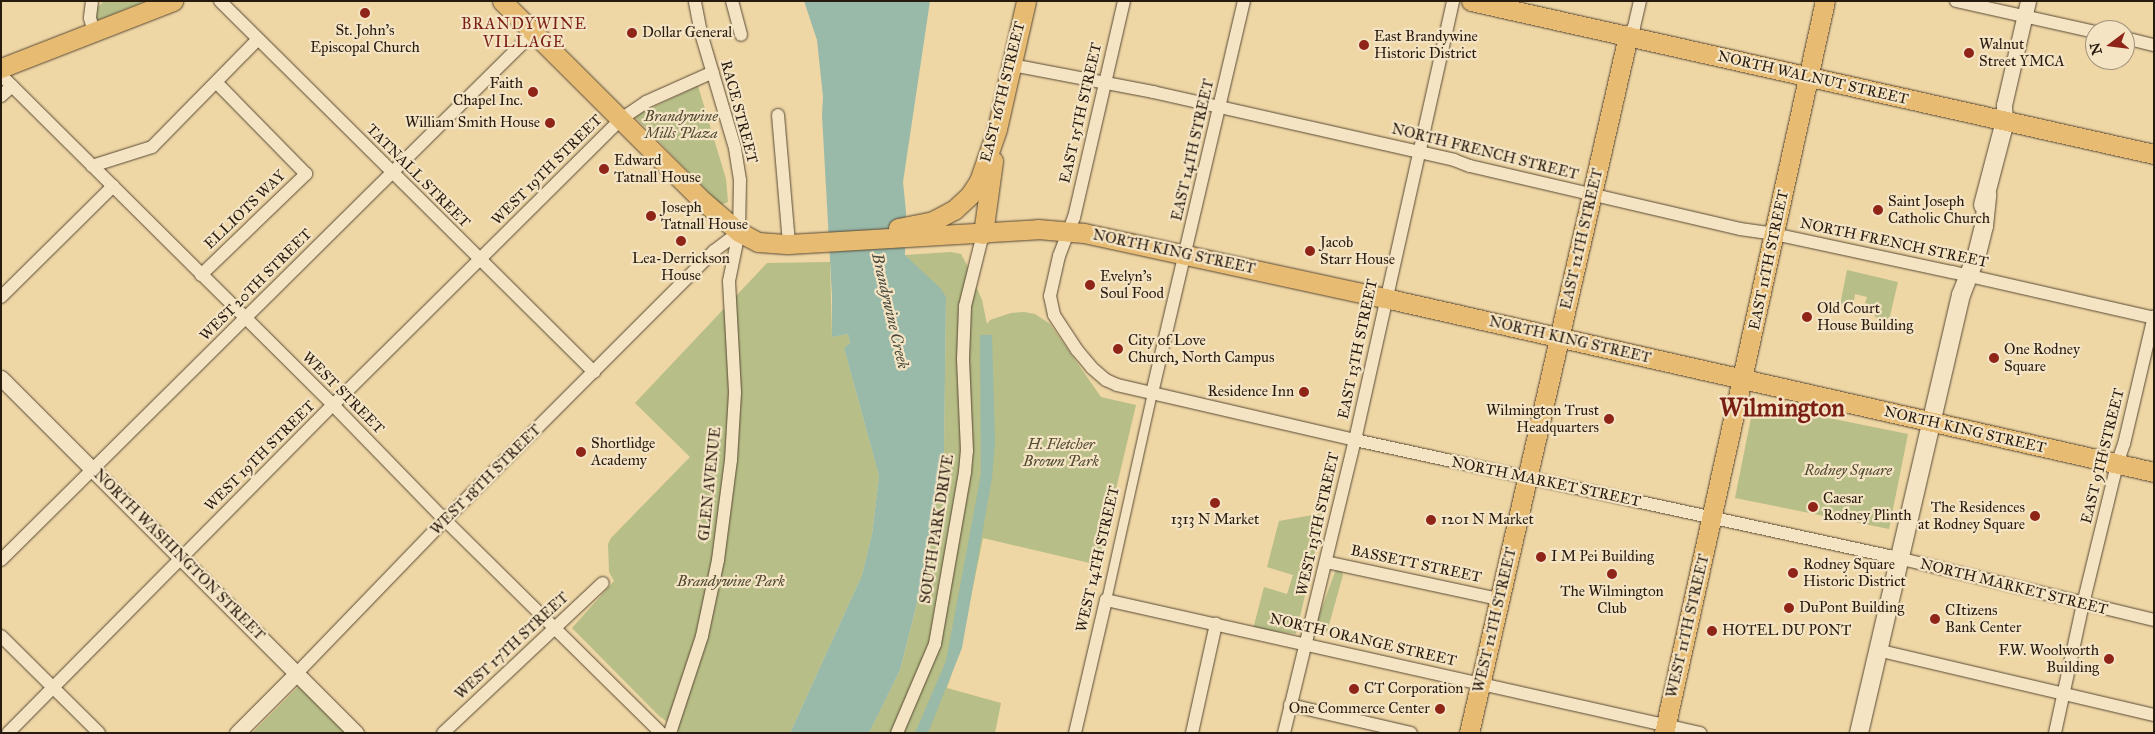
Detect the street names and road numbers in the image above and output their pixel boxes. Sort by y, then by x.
street label: EAST 16TH STREET [977,20,1029,164]
street label: EAST 15TH STREET [1056,41,1106,185]
street label: NORTH WALNUT STREET [1716,47,1910,109]
street label: RACE STREET [717,59,761,165]
street label: EAST 14TH STREET [1168,77,1218,223]
street label: WEST 19TH STREET [488,111,606,229]
street label: TATNALL STREET [362,120,474,232]
street label: NORTH FRENCH STREET [1390,120,1580,184]
street label: ELLIOTS WAY [201,167,289,253]
street label: EAST 12TH STREET [1557,167,1607,311]
street label: EAST 11TH STREET [1745,188,1793,332]
street label: NORTH FRENCH STREET [1798,214,1990,272]
street label: WEST 20TH STREET [196,225,316,345]
street label: NORTH KING STREET [1091,226,1257,278]
street label: EAST 13TH STREET [1334,277,1382,421]
street label: NORTH KING STREET [1487,313,1653,367]
street label: WEST STREET [298,348,388,438]
street label: EAST 9TH STREET [2077,386,2129,526]
street label: WEST 19TH STREET [201,397,319,515]
street label: NORTH KING STREET [1882,403,2048,457]
street label: WEST 18TH STREET [427,421,545,539]
street label: GLEN AVENUE [695,426,725,542]
street label: WEST 13TH STREET [1293,450,1343,598]
street label: SOUTH PARK DRIVE [916,453,958,605]
street label: NORTH MARKET STREET [1450,453,1642,511]
street label: NORTH WASHINGTON STREET [90,466,268,644]
street label: WEST 14TH STREET [1072,484,1124,634]
street label: BASSETT STREET [1349,541,1483,587]
street label: WEST 12TH STREET [1470,546,1520,694]
street label: WEST 11TH STREET [1663,553,1713,699]
street label: NORTH MARKET STREET [1918,555,2110,619]
street label: WEST 17TH STREET [451,589,573,703]
street label: NORTH ORANGE STREET [1268,610,1458,670]

